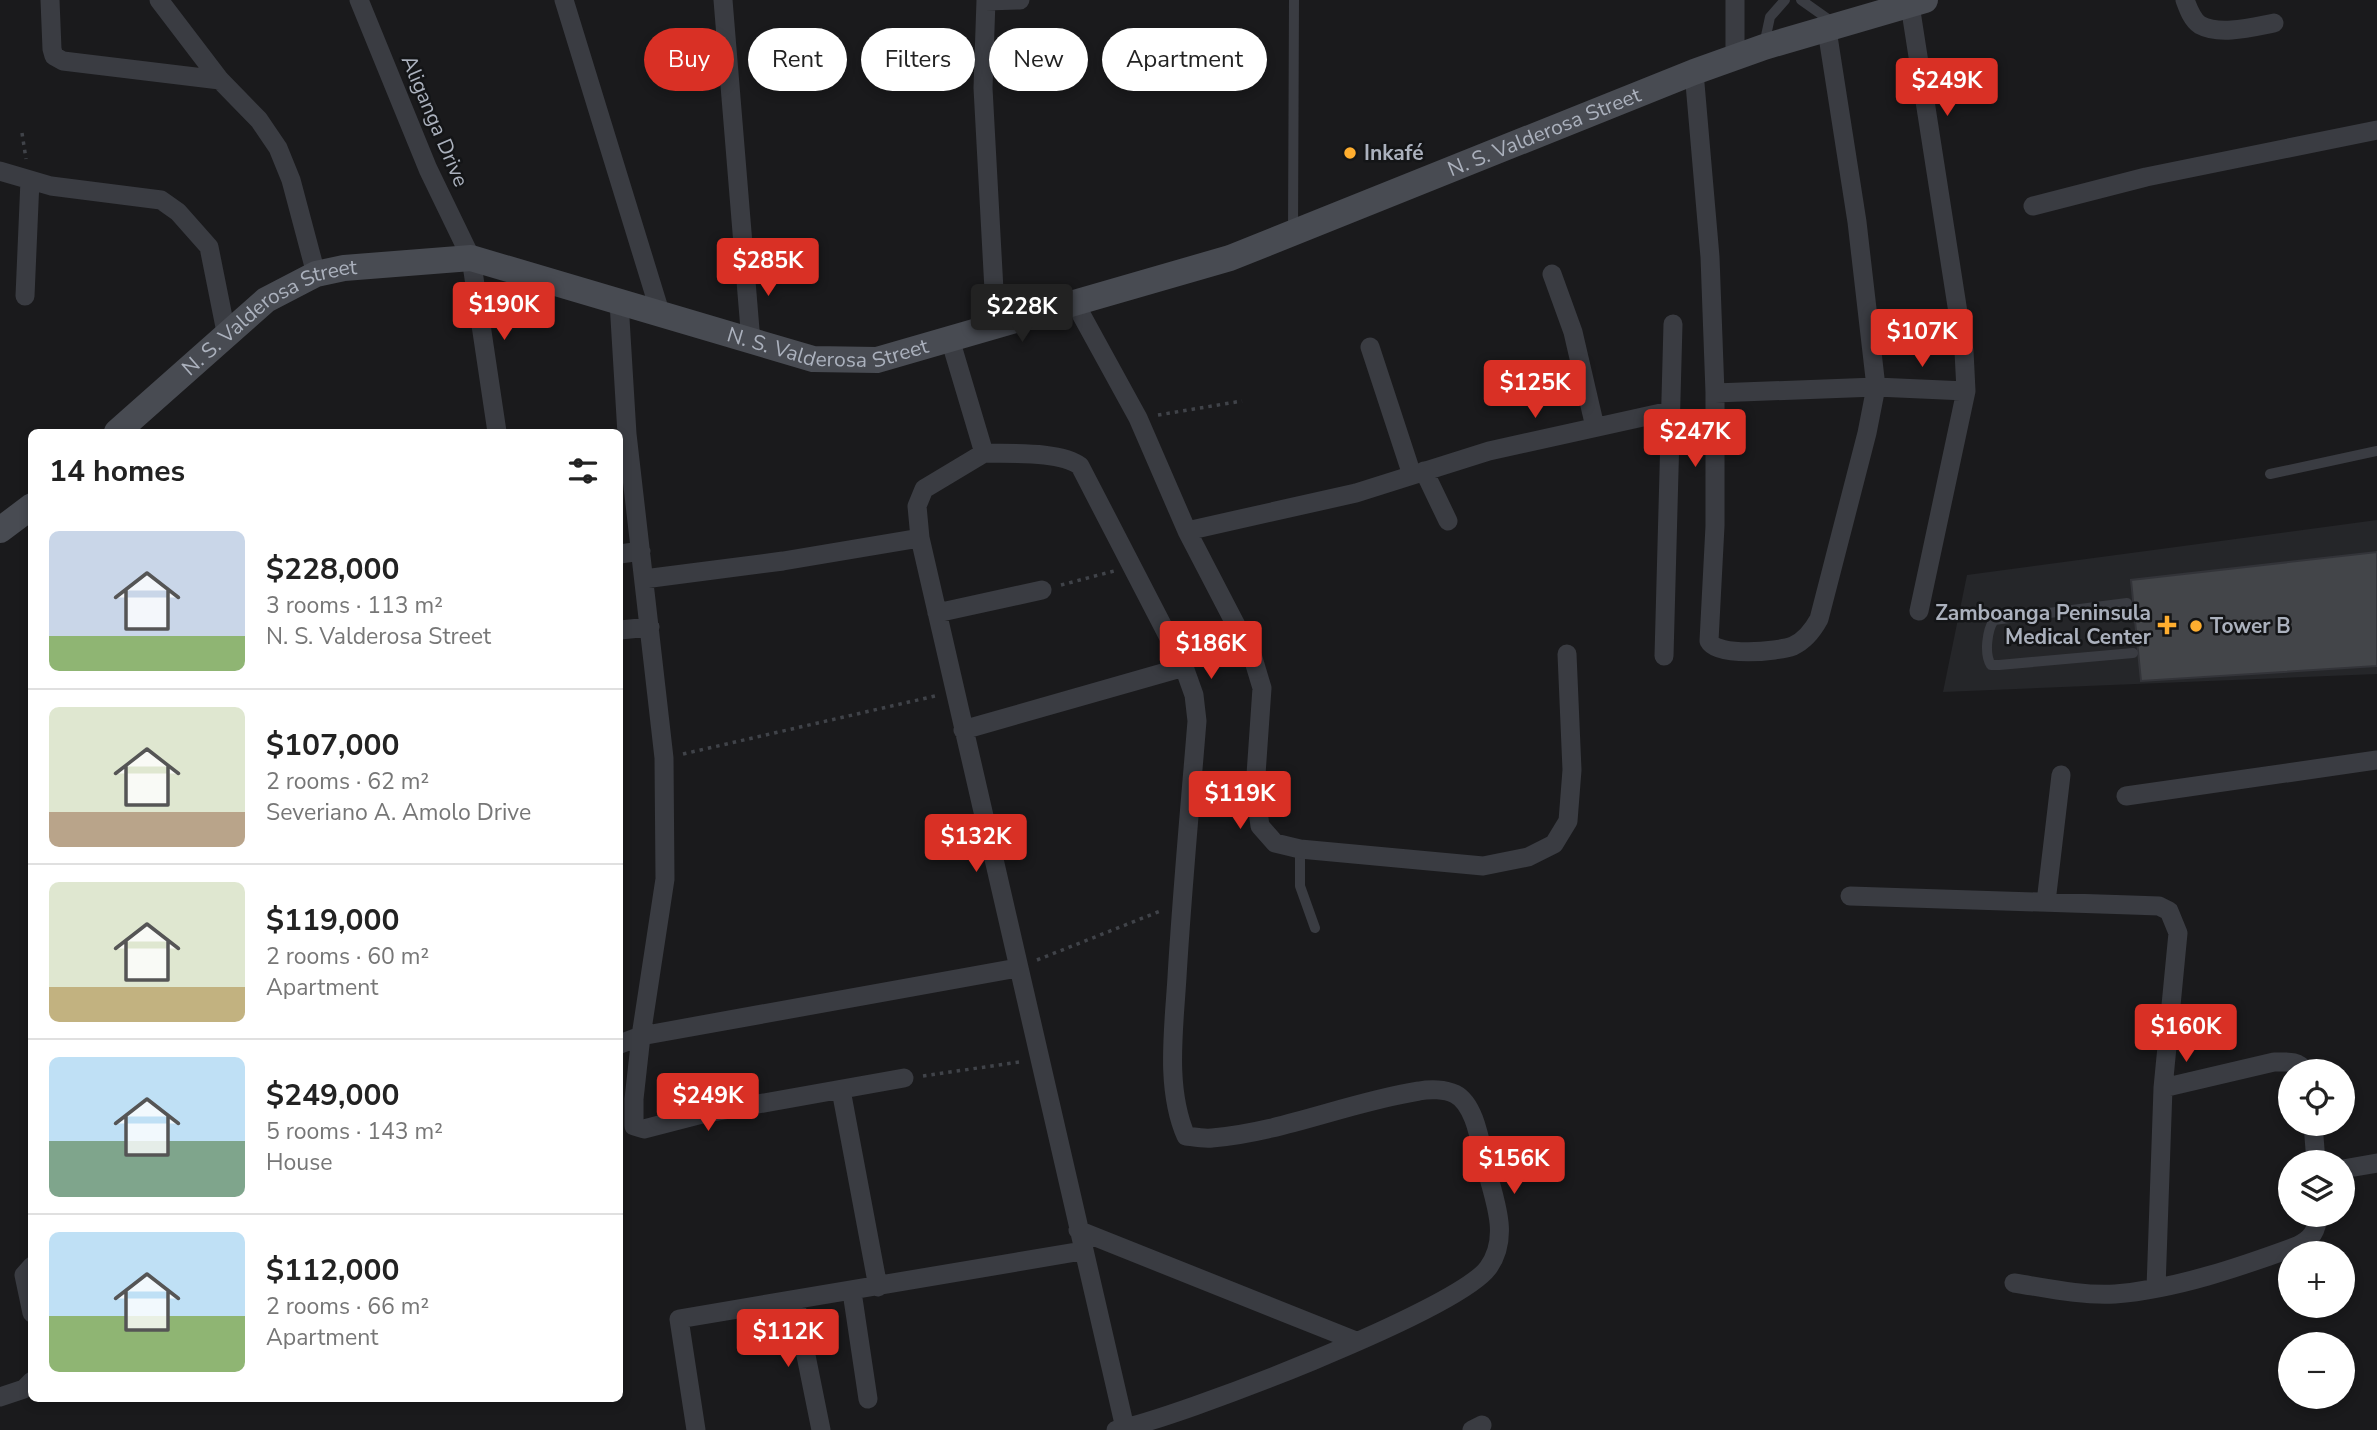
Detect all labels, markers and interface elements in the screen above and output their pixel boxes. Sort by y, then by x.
chip: Buy [644,28,734,91]
chip: Rent [748,28,847,91]
chip: Filters [861,28,975,91]
chip: New [989,28,1088,91]
chip: Apartment [1102,28,1267,91]
street label: Aliganga Drive [395,51,475,191]
pin: $249K [1898,58,1996,118]
text: $249K [1912,65,1982,96]
street label: N. S. Valderosa Street [1444,81,1645,183]
place label: Inkafé [1364,139,1424,167]
marker: Inkafé [1342,145,1358,161]
pin: $285K [719,238,817,298]
text: $285K [733,245,803,276]
street label: N. S. Valderosa Street [176,253,359,382]
pin: $190K [455,282,553,342]
pin: $228K [973,284,1071,344]
text: $190K [469,289,539,320]
text: $228K [987,291,1057,322]
pin: $107K [1873,310,1971,369]
text: $107K [1887,316,1957,347]
street label: N. S. Valderosa Street [724,320,932,375]
pin: $125K [1486,360,1584,420]
text: $125K [1500,367,1570,398]
pin: $247K [1646,410,1744,469]
text: $247K [1660,416,1730,447]
text: 14 homes [49,451,185,492]
icon: filters [564,452,602,490]
text: $228,000 [266,549,399,590]
icon: home [105,559,189,643]
text: 3 rooms · 113 m² [266,590,443,621]
place label: Zamboanga Peninsula Medical Center [1935,599,2152,651]
place label: Tower B [2210,612,2291,640]
marker: Zamboanga Peninsula Medical Center [2157,615,2177,635]
marker: Tower B [2188,618,2204,634]
text: N. S. Valderosa Street [266,621,491,652]
pin: $186K [1162,622,1260,681]
text: $186K [1176,628,1246,659]
text: $107,000 [266,725,399,766]
icon: home [105,735,189,819]
text: 2 rooms · 62 m² [266,766,429,797]
pin: $119K [1191,772,1289,831]
text: $119K [1205,778,1275,809]
text: Severiano A. Amolo Drive [266,797,531,828]
pin: $132K [927,814,1025,874]
text: $132K [941,821,1011,852]
text: $119,000 [266,900,399,941]
icon: home [105,910,189,994]
text: 2 rooms · 60 m² [266,941,429,972]
text: Apartment [266,972,378,1003]
pin: $160K [2137,1004,2235,1064]
text: $160K [2151,1011,2221,1042]
map controls [2278,1059,2355,1409]
button: locate [2278,1059,2355,1136]
pin: $249K [659,1074,757,1133]
text: $249,000 [266,1075,399,1116]
text: $249K [673,1080,743,1111]
icon: home [105,1085,189,1169]
text: 5 rooms · 143 m² [266,1116,443,1147]
pin: $156K [1465,1136,1563,1196]
text: $156K [1479,1143,1549,1174]
text: House [266,1147,333,1178]
button: layers [2278,1150,2355,1227]
button: + [2278,1241,2355,1318]
text: $112,000 [266,1250,399,1291]
icon: home [105,1260,189,1344]
text: 2 rooms · 66 m² [266,1291,429,1322]
pin: $112K [739,1310,837,1369]
text: $112K [753,1316,823,1347]
text: Apartment [266,1322,378,1353]
button: − [2278,1332,2355,1409]

